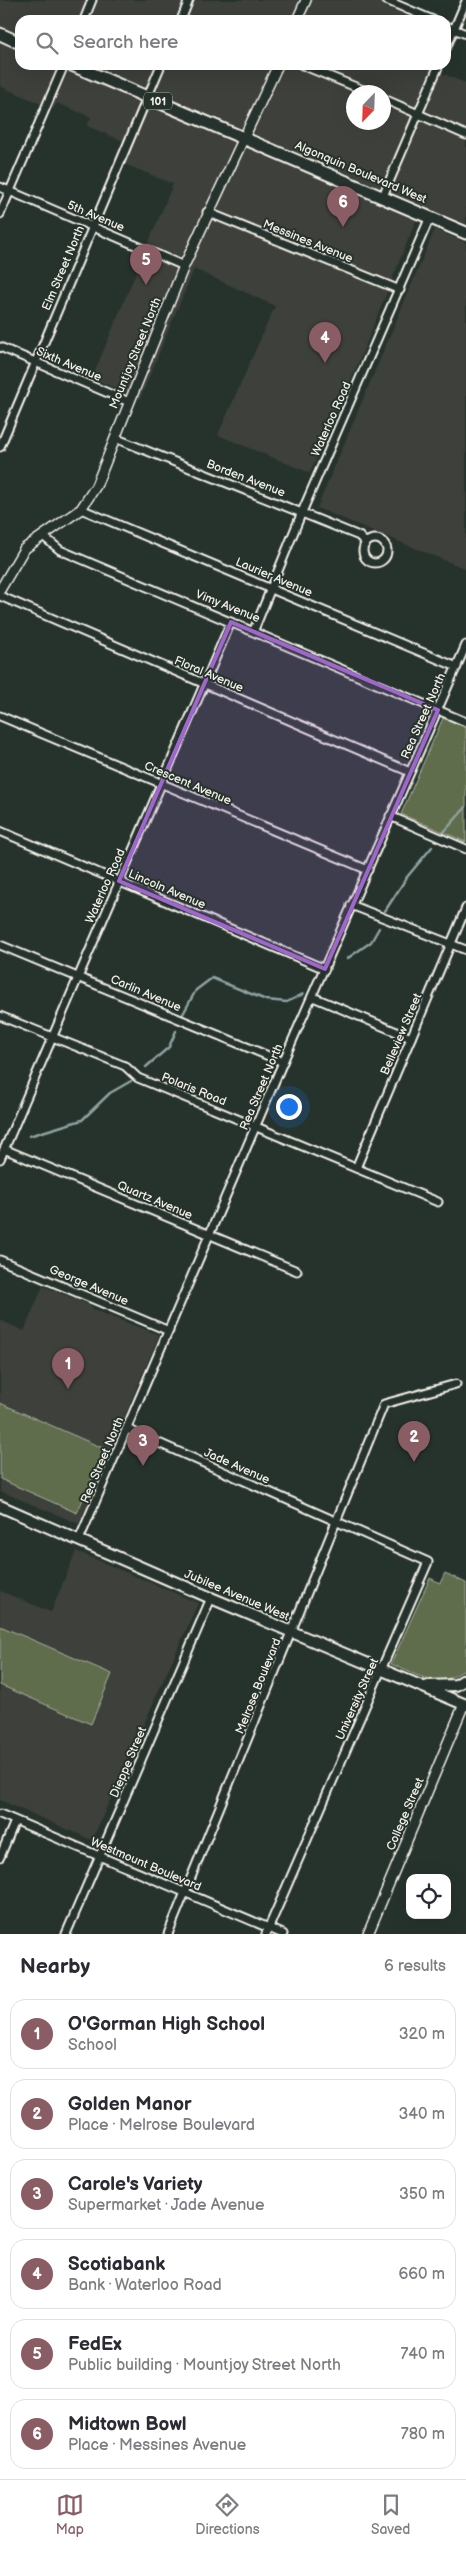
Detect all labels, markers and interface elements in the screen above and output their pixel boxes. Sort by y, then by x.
search box [15,15,451,70]
icon: search [33,29,61,57]
text: Search here [73,31,178,54]
north arrow [346,85,391,130]
road number: 101 [144,92,172,110]
street label: Algonquin Boulevard West [293,138,429,207]
pin: 6 [327,186,359,227]
street label: 5th Avenue [65,198,127,235]
street label: Messines Avenue [261,217,355,266]
street label: Elm Street North [39,223,88,313]
pin: 5 [130,244,162,285]
street label: Mountjoy Street North [106,295,165,411]
pin: 4 [309,322,341,363]
street label: Sixth Avenue [34,344,104,385]
street label: Waterloo Road [308,379,355,459]
street label: Borden Avenue [204,457,287,500]
street label: Laurier Avenue [233,555,315,600]
street label: Vimy Avenue [193,587,262,626]
street label: Floral Avenue [172,653,246,696]
street label: Rea Street North [398,671,449,761]
street label: Crescent Avenue [142,758,234,809]
street label: Waterloo Road [82,846,129,926]
street label: Lincoln Avenue [126,866,208,913]
street label: Carlin Avenue [108,972,183,1015]
street label: Belleview Street [377,991,426,1077]
street label: Rea Street North [237,1041,287,1133]
street label: Polaris Road [159,1070,229,1109]
your location [276,1094,302,1120]
street label: Quartz Avenue [115,1178,195,1223]
street label: George Avenue [47,1262,131,1309]
pin: 1 [52,1348,84,1389]
street label: Rea Street North [78,1414,128,1506]
pin: 2 [398,1421,430,1462]
pin: 3 [127,1425,159,1466]
street label: Jade Avenue [202,1445,272,1488]
street label: Jubilee Avenue West [182,1567,292,1624]
street label: Melrose Boulevard [232,1636,285,1736]
street label: University Street [333,1656,382,1742]
street label: Dieppe Street [107,1724,150,1800]
street label: College Street [383,1775,428,1853]
street label: Westmount Boulevard [88,1834,203,1895]
map controls [406,1874,451,1919]
button: locate [406,1874,451,1919]
text: Nearby [20,1954,90,1979]
text: 6 results [384,1957,446,1976]
text: O'Gorman High School [68,2013,265,2036]
text: 1 [34,2025,40,2044]
text: 320 m [399,2025,445,2044]
text: School [68,2036,117,2055]
text: Golden Manor [68,2093,192,2116]
text: 2 [32,2105,42,2124]
text: 340 m [398,2105,445,2124]
text: Place · Melrose Boulevard [68,2116,255,2135]
text: Carole's Variety [68,2173,202,2196]
text: 3 [32,2185,42,2204]
text: 350 m [399,2185,445,2204]
text: Supermarket · Jade Avenue [68,2196,265,2215]
text: Scotiabank [68,2253,165,2276]
text: 4 [32,2265,42,2284]
text: 660 m [398,2265,445,2284]
text: Bank · Waterloo Road [68,2276,222,2295]
text: FedEx [68,2333,122,2356]
text: 5 [32,2345,42,2364]
text: 740 m [400,2345,445,2364]
text: Public building · Mountjoy Street North [68,2356,341,2375]
text: Midtown Bowl [68,2413,187,2436]
text: 6 [32,2425,42,2444]
text: 780 m [401,2425,445,2444]
text: Place · Messines Avenue [68,2436,246,2455]
tab: Map [56,2491,84,2538]
tab: Directions [195,2491,260,2538]
tab: Saved [371,2491,410,2538]

